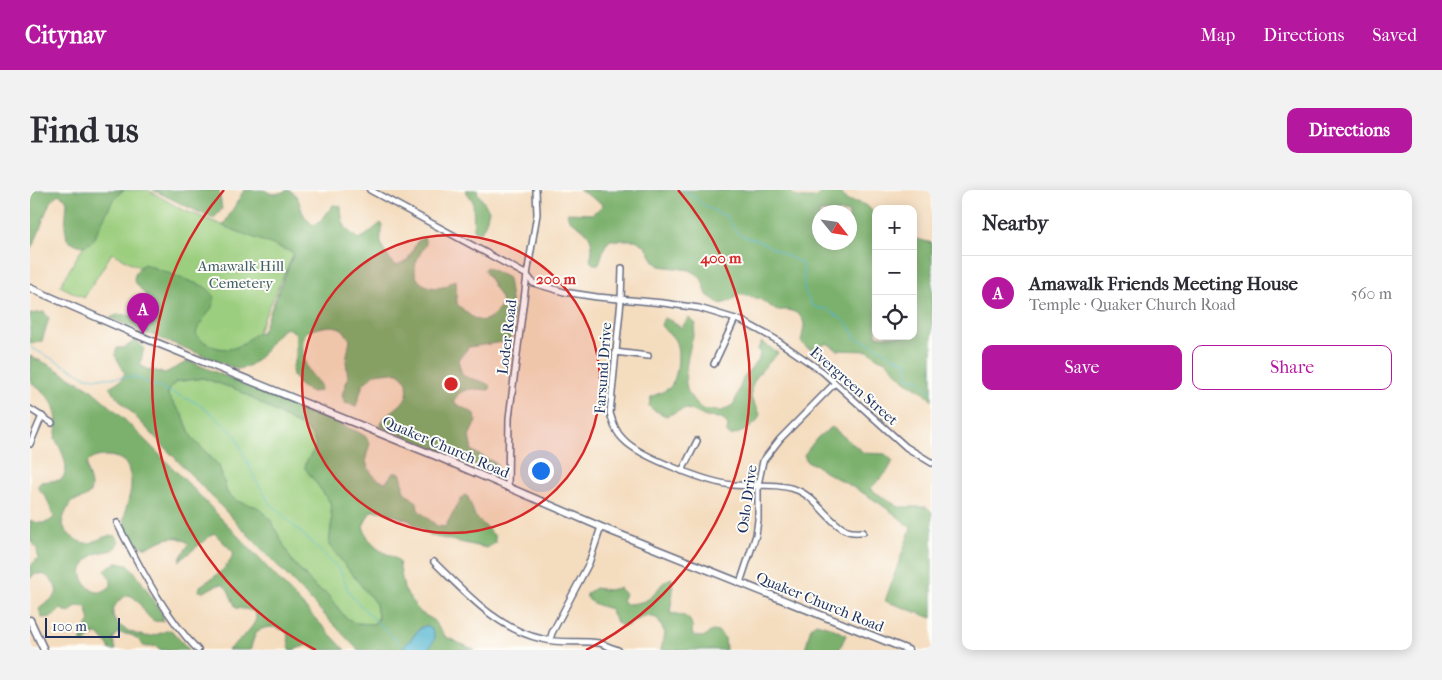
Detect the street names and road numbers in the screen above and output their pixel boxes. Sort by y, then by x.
street label: Loder Road [493,298,521,375]
street label: Farsund Drive [591,321,615,415]
street label: Evergreen Street [806,343,902,430]
street label: Quaker Church Road [380,412,513,482]
street label: Oslo Drive [733,463,761,534]
street label: Quaker Church Road [753,568,887,636]

